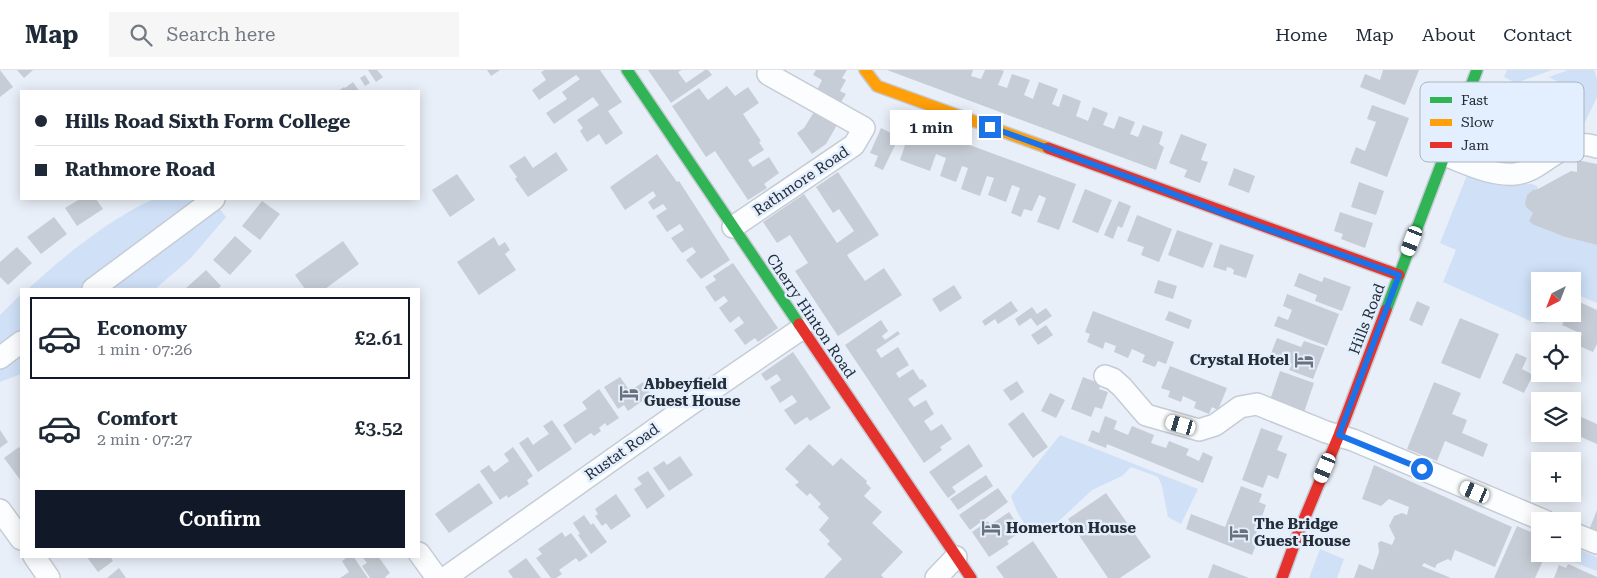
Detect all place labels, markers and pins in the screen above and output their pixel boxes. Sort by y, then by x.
hotel icon: Crystal Hotel [1293,349,1315,371]
place label: Crystal Hotel [1190,351,1289,369]
place label: Abbeyfield Guest House [644,375,741,410]
hotel icon: Abbeyfield Guest House [618,382,640,404]
place label: The Bridge Guest House [1254,515,1351,550]
hotel icon: Homerton House [980,517,1002,539]
place label: Homerton House [1006,519,1136,537]
hotel icon: The Bridge Guest House [1228,522,1250,544]

